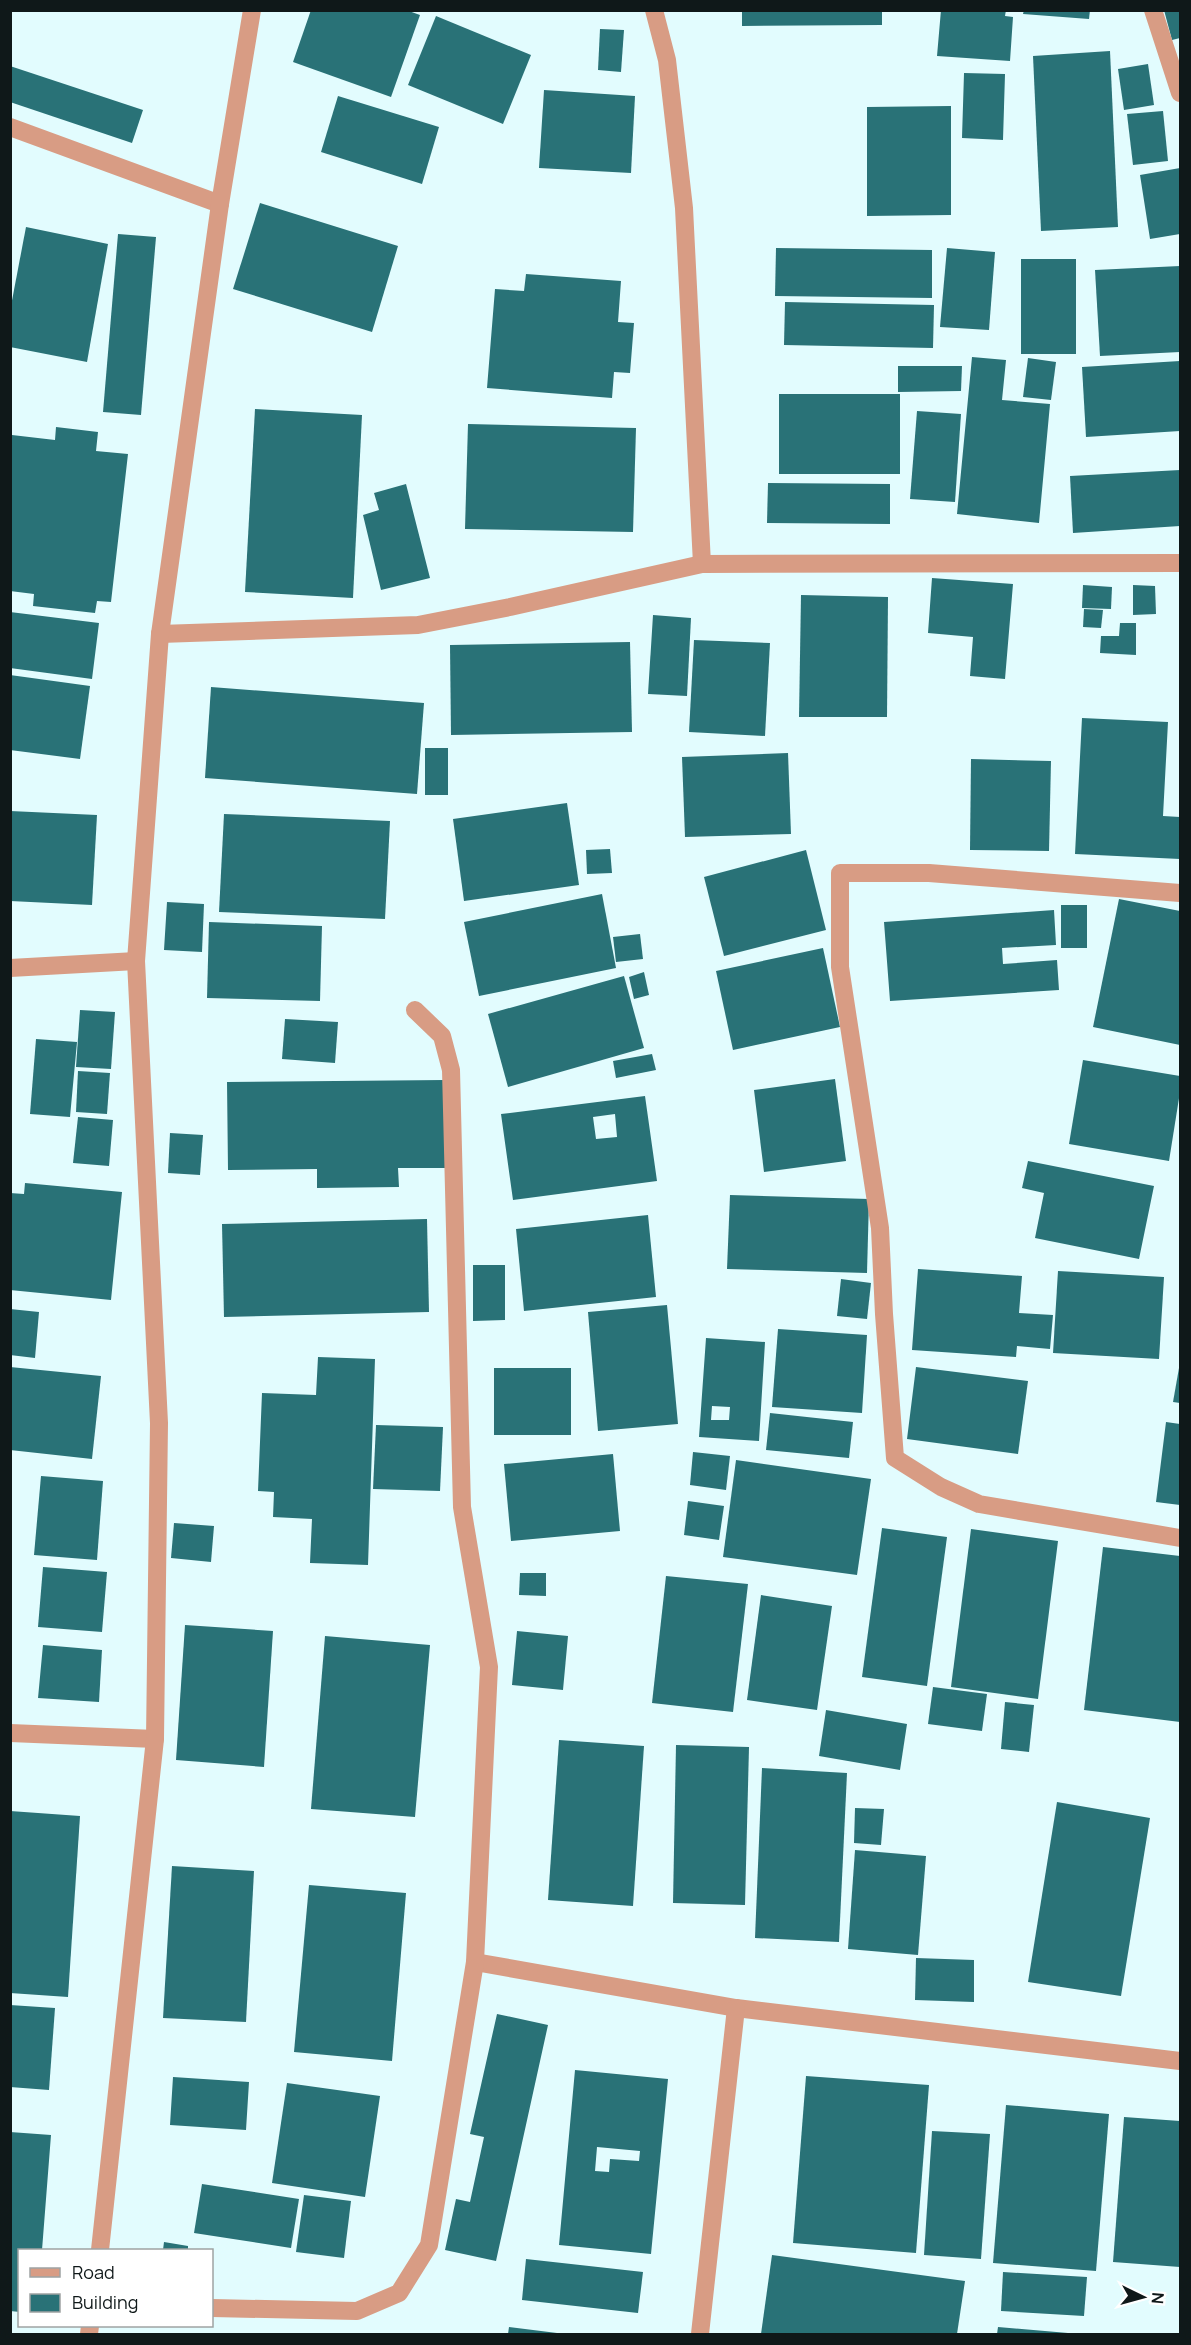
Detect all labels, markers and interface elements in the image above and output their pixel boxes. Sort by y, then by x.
legend [18,2249,213,2327]
text: Road [72,2260,115,2284]
north arrow [1113,2267,1173,2327]
text: Building [72,2290,138,2314]
text: N [1146,2292,1169,2305]

